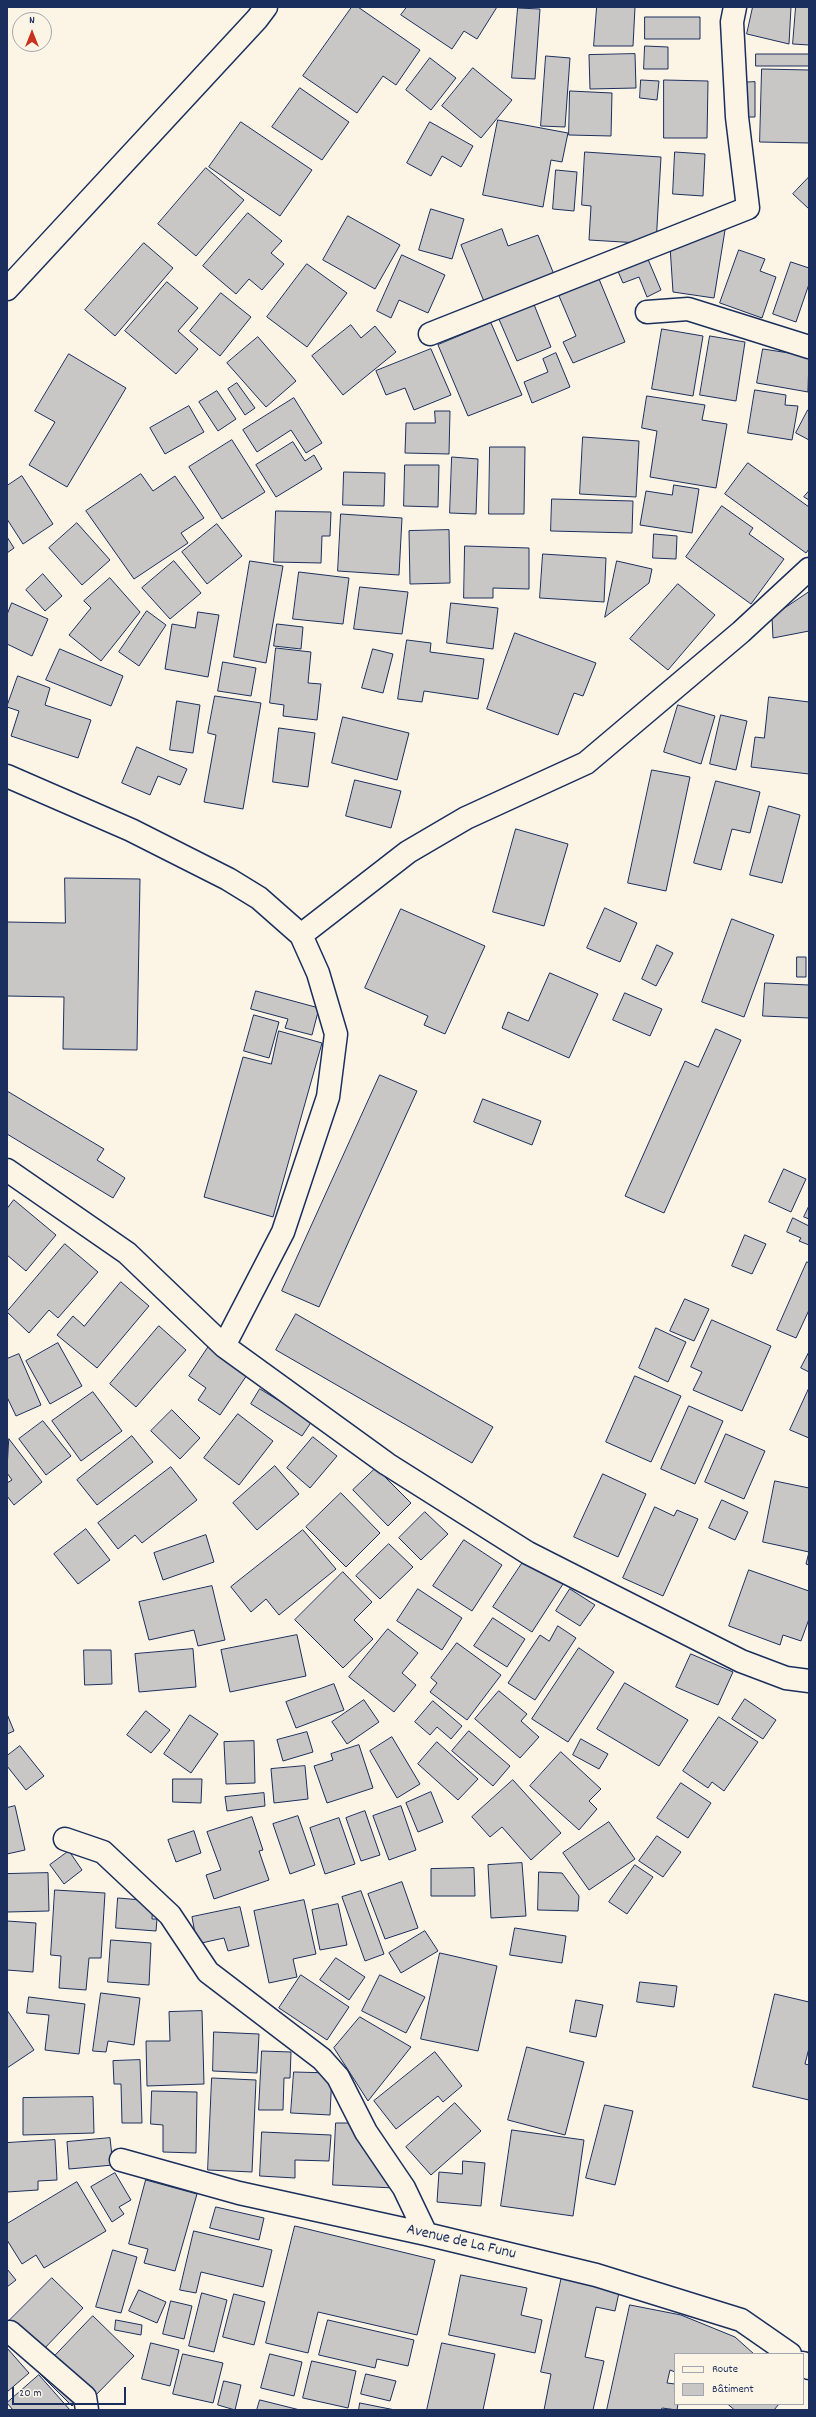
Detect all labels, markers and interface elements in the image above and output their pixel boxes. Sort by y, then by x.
north arrow [12,12,52,52]
text: N [29,13,35,29]
street label: Avenue de La Funu [404,2221,518,2265]
legend [674,2353,804,2405]
text: Route [712,2361,738,2378]
scale bar [14,2379,128,2405]
text: Bâtiment [712,2381,754,2398]
text: 20 m [19,2385,42,2402]

